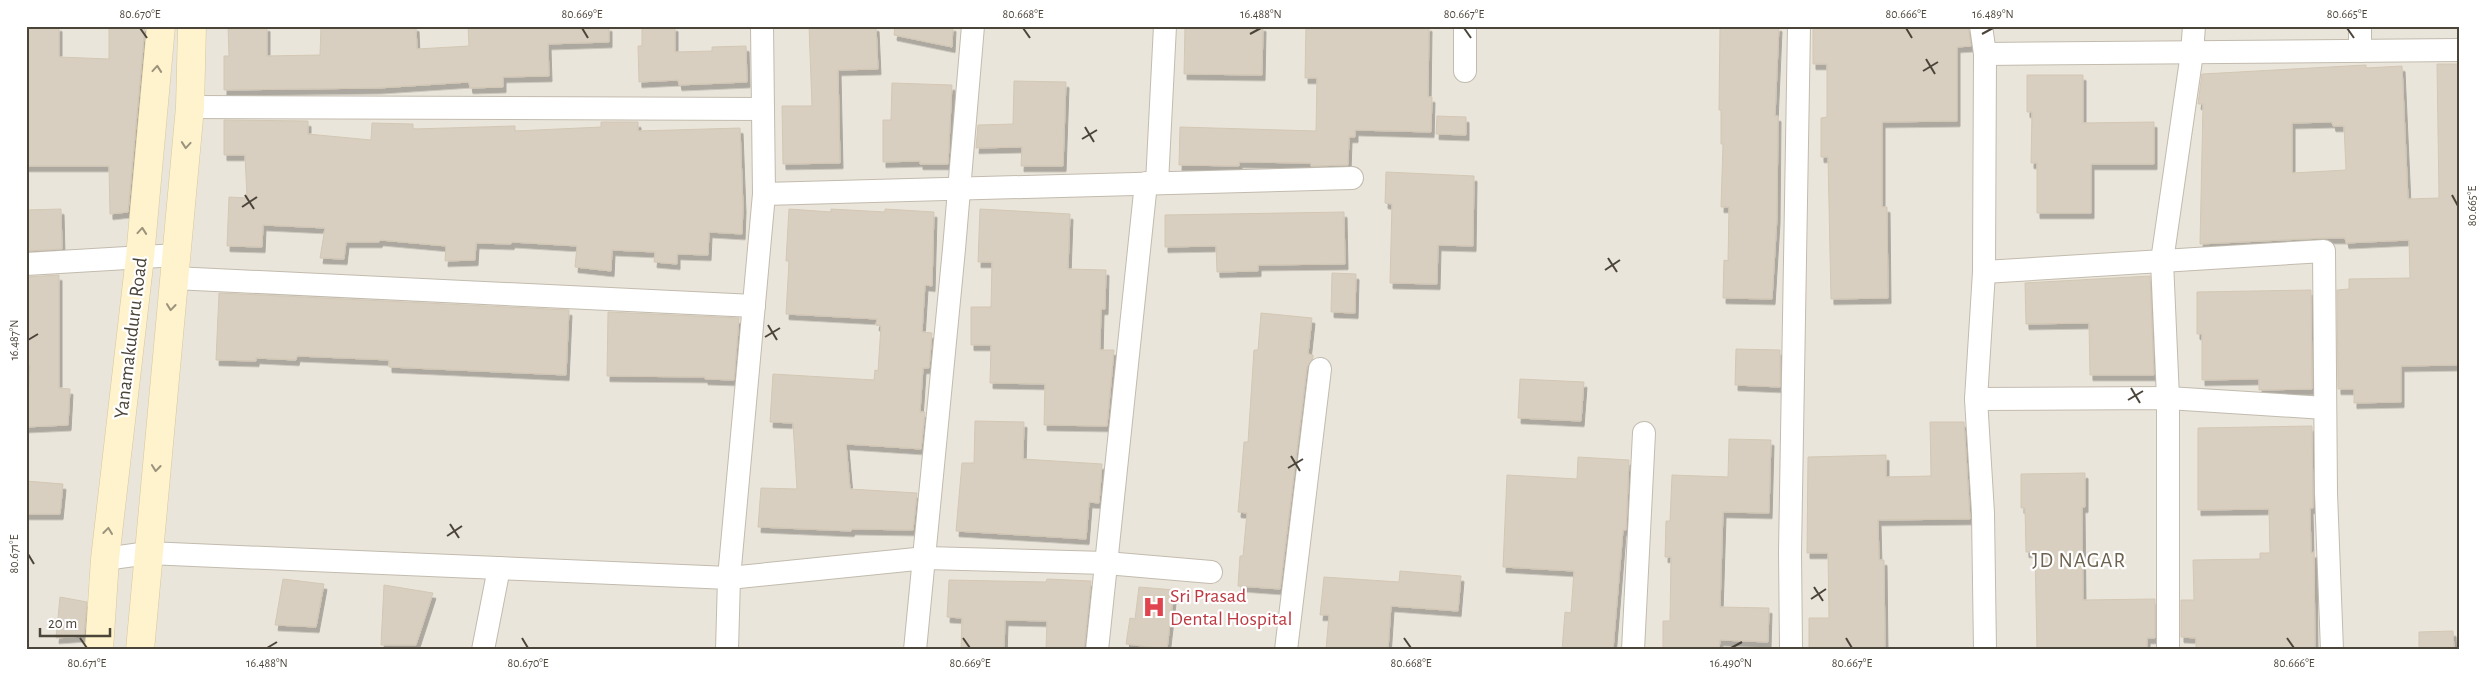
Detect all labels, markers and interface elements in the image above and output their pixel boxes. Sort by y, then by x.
text: 80.670°E [119,8,161,20]
text: 80.669°E [562,8,603,20]
text: 80.668°E [1002,8,1044,20]
text: 16.488°N [1240,8,1282,20]
text: 80.667°E [1444,8,1484,20]
text: 80.666°E [1886,8,1927,20]
text: 16.489°N [1972,8,2014,20]
text: 80.665°E [2327,8,2367,20]
one-way arrow [151,65,162,73]
one-way arrow [181,141,192,149]
text: 80.665°E [2466,186,2478,226]
one-way arrow [137,227,148,235]
street label: Yanamakuduru Road [111,256,151,420]
one-way arrow [166,303,177,311]
text: 16.487°N [8,320,20,360]
one-way arrow [151,465,162,473]
one-way arrow [102,527,113,535]
text: 80.671°E [8,534,20,573]
district label: JD NAGAR [2032,550,2126,571]
place label: Sri Prasad Dental Hospital [1170,586,1292,629]
hospital icon: Sri Prasad Dental Hospital [1141,594,1167,620]
scale bar [40,606,110,638]
text: 20 m [48,616,77,631]
text: 80.671°E [68,657,107,669]
text: 16.488°N [246,657,288,669]
text: 80.670°E [507,657,549,669]
text: 80.669°E [950,657,991,669]
text: 80.668°E [1390,657,1432,669]
text: 16.490°N [1710,657,1752,669]
text: 80.667°E [1832,657,1872,669]
text: 80.666°E [2274,657,2315,669]

